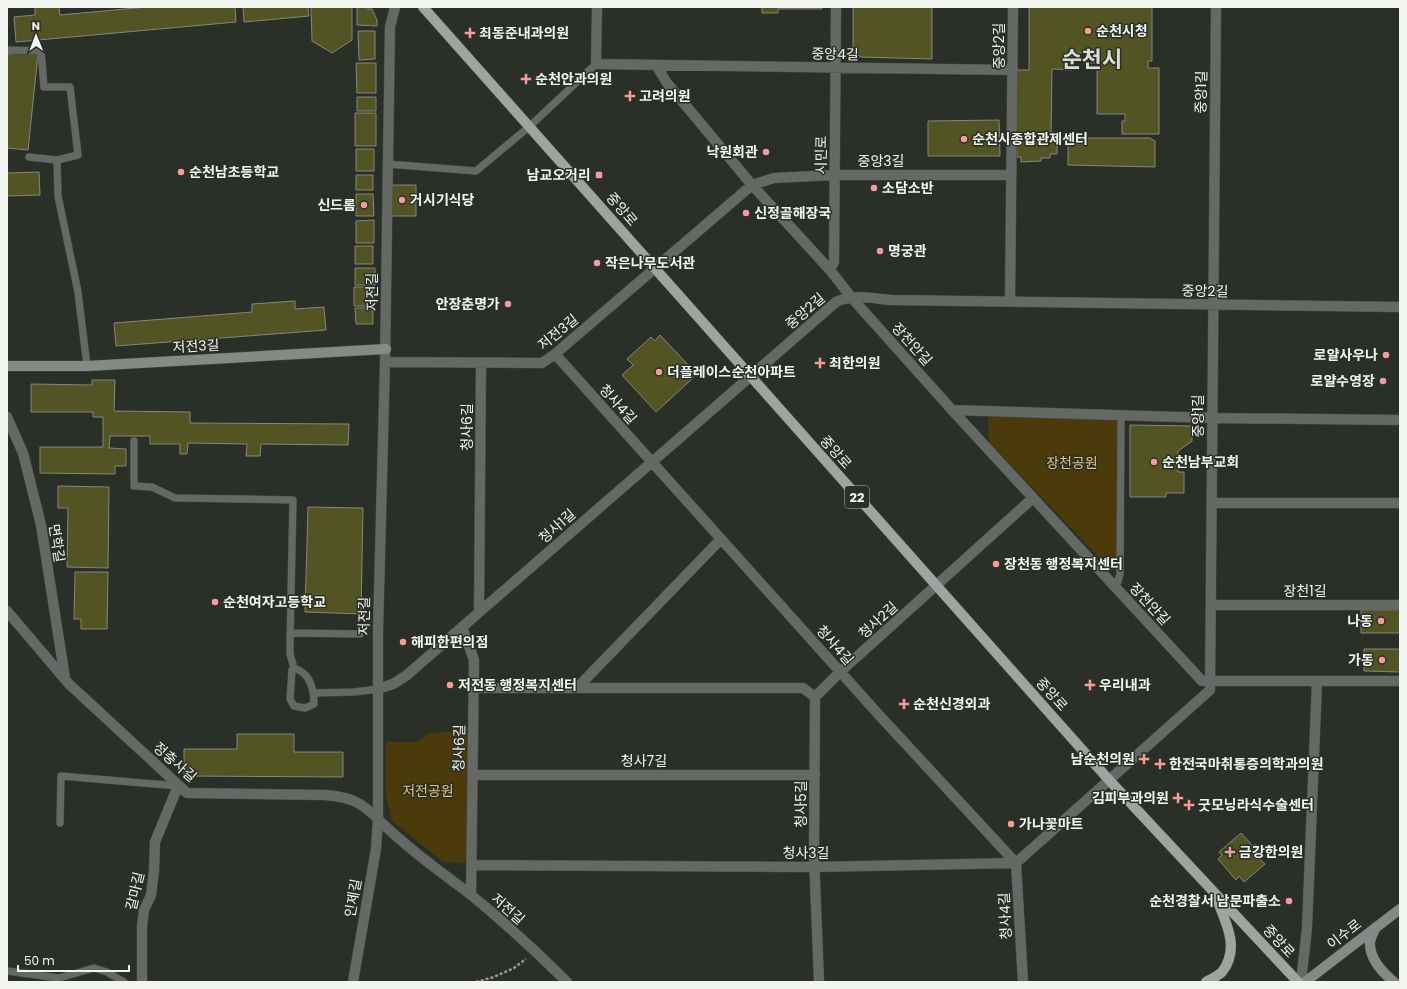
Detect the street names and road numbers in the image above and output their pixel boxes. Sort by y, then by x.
street label: 중앙2길 [989,23,1009,69]
street label: 중앙4길 [811,44,859,64]
street label: 중앙1길 [1191,70,1211,114]
street label: 시민로 [811,135,831,174]
street label: 중앙3길 [858,151,904,171]
street label: 중앙로 [602,188,642,230]
street label: 저전길 [362,273,382,311]
street label: 중앙2길 [1181,281,1229,301]
street label: 중앙2길 [781,288,829,334]
street label: 저전3길 [533,309,583,355]
street label: 장천안길 [887,318,937,370]
street label: 저전3길 [172,335,220,357]
street label: 청사4길 [595,380,641,428]
street label: 중앙1길 [1188,394,1208,438]
street label: 청사6길 [457,403,477,451]
street label: 중앙로 [816,431,856,473]
road number: 22 [845,486,869,508]
street label: 청사1길 [534,504,580,548]
street label: 면학길 [44,522,70,564]
street label: 장천안길 [1125,578,1175,630]
street label: 장천1길 [1283,581,1327,601]
street label: 저전길 [354,597,374,635]
street label: 청사2길 [854,597,902,643]
street label: 청사4길 [812,621,858,669]
street label: 중앙로 [1032,673,1072,715]
street label: 청사6길 [449,724,469,772]
street label: 정충사길 [149,738,201,786]
street label: 청사7길 [621,751,667,771]
street label: 청사5길 [791,780,811,828]
street label: 청사3길 [783,843,829,863]
street label: 갈마길 [121,870,149,912]
street label: 인제길 [340,877,366,919]
street label: 저전길 [487,889,529,929]
street label: 청사4길 [994,892,1016,940]
street label: 이수로 [1323,914,1365,954]
street label: 중앙로 [1259,920,1300,962]

